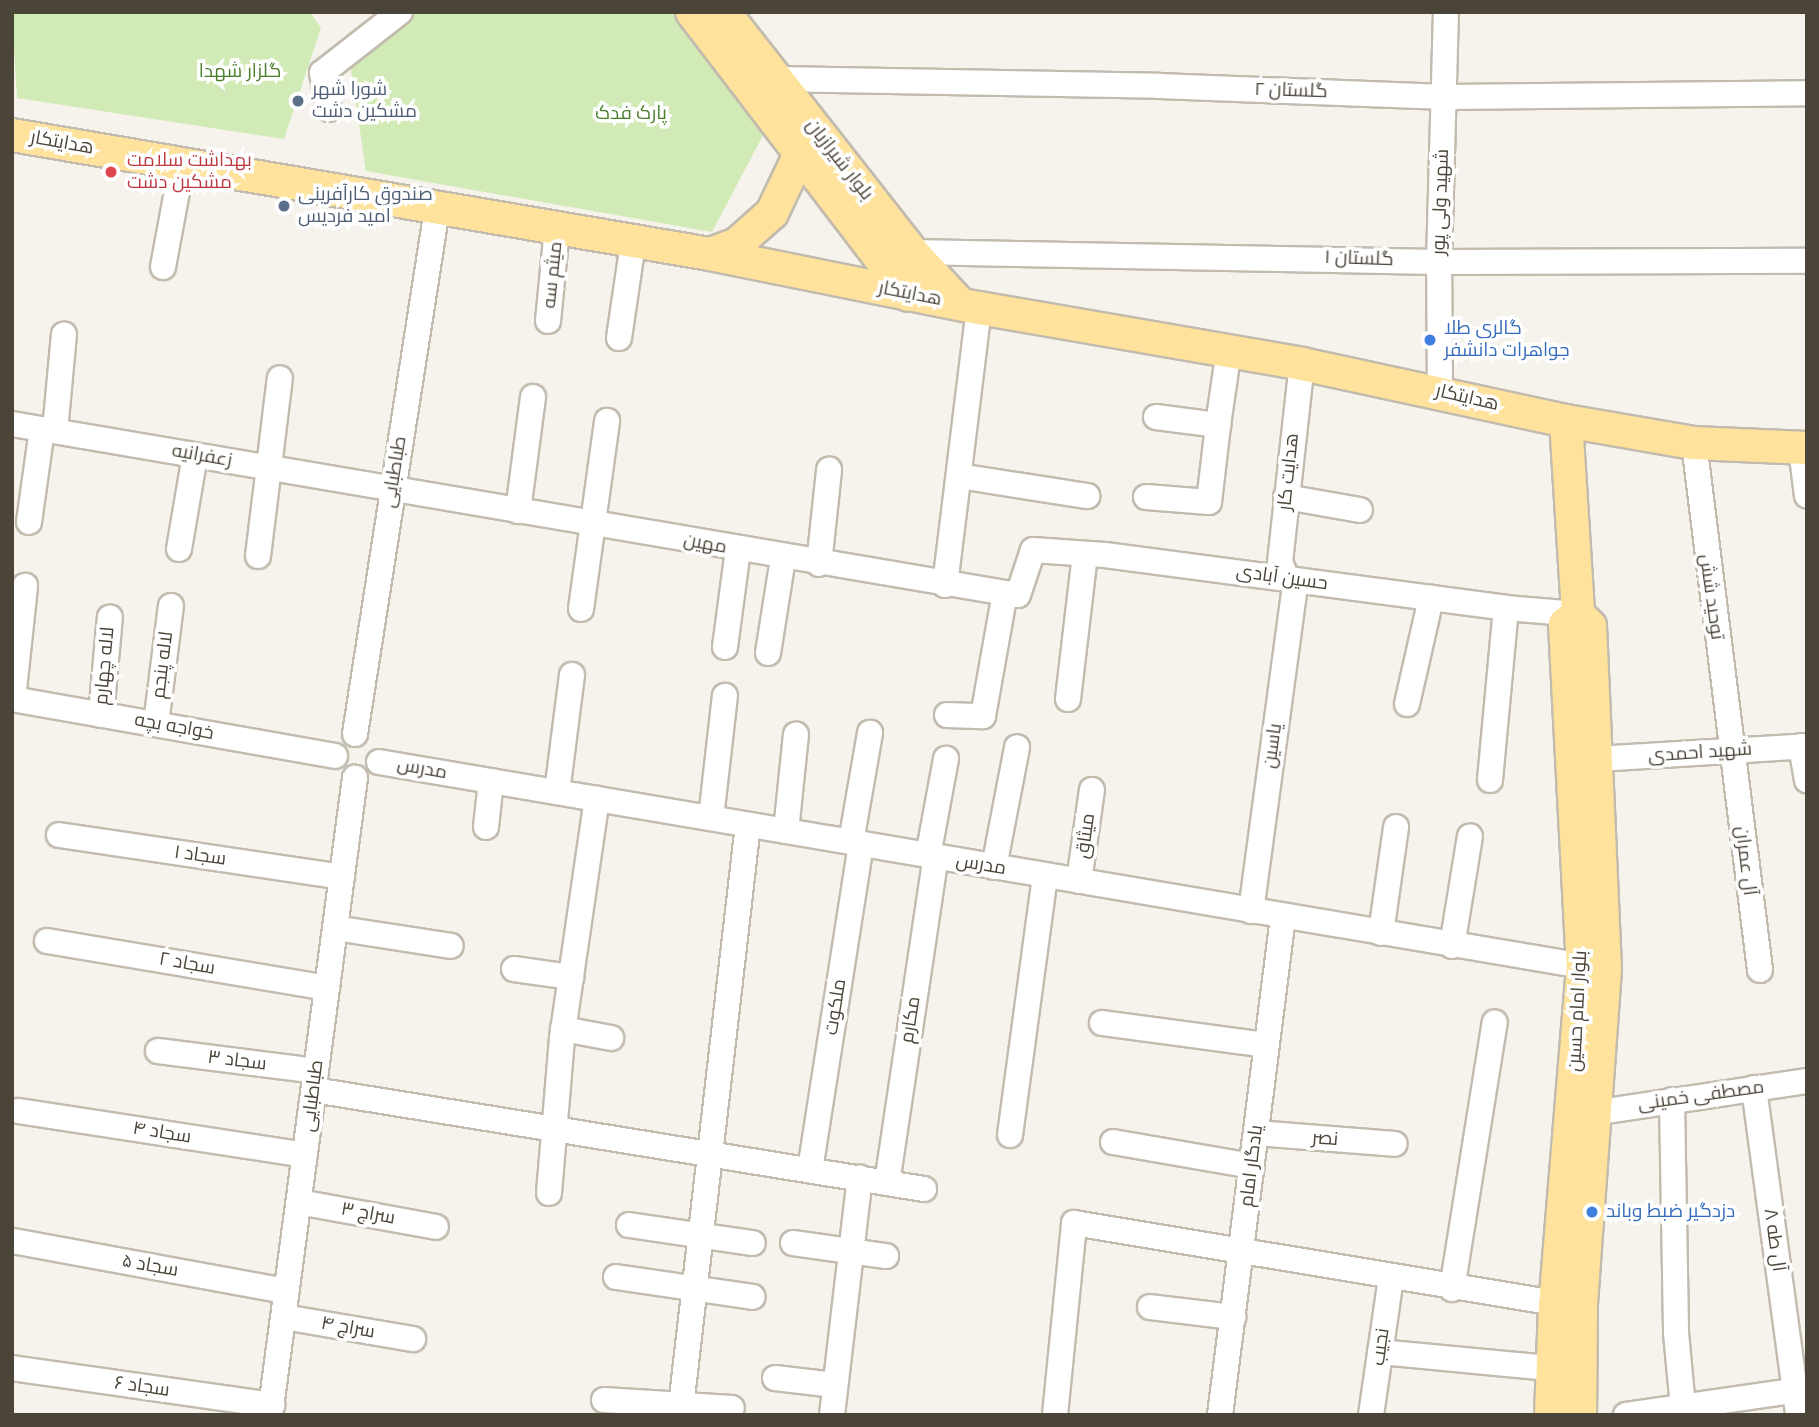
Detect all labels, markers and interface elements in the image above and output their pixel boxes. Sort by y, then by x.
park label: گلزار شهدا [199,61,281,83]
street label: گلستان ۲ [1254,78,1328,104]
place label: شورا شهر مشکین دشت [312,79,417,123]
marker: شورا شهر مشکین دشت [290,93,306,109]
park label: پارک فدک [595,103,667,125]
street label: بلوار شیرازیان [800,115,878,205]
street label: هدایتکار [28,126,96,160]
street label: شهید ولی پور [1428,148,1454,256]
place label: بهداشت سلامت مشکین دشت [127,150,252,194]
marker: بهداشت سلامت مشکین دشت [101,162,121,182]
place label: صندوق کارآفرینی امید فردیس [298,184,433,228]
marker: صندوق کارآفرینی امید فردیس [276,198,292,214]
street label: میثم سه [538,240,568,310]
street label: گلستان ۱ [1324,246,1394,272]
street label: هدایتکار [876,277,944,311]
place label: گالری طلا جواهرات دانشفر [1444,318,1570,362]
marker: گالری طلا جواهرات دانشفر [1422,332,1438,348]
street label: هدایتکار [1433,380,1501,416]
street label: هدایت کار [1274,432,1304,512]
street label: طباطبایی [378,434,412,510]
street label: زعفرانیه [170,439,234,473]
street label: مهین [682,529,728,559]
street label: توحید شش [1694,553,1728,641]
street label: حسین آبادی [1235,560,1329,596]
street label: لاله چهارم [90,626,120,706]
street label: لاله پنجم [148,630,178,700]
street label: خواجه بچه [133,709,215,745]
street label: یاسین [1259,722,1287,770]
street label: شهید احمدی [1647,738,1753,768]
street label: مدرس [395,753,449,785]
street label: میثاق [1072,812,1100,860]
street label: آل عمران [1729,825,1761,897]
street label: سجاد ۱ [173,841,227,871]
street label: مدرس [954,849,1008,881]
street label: سجاد ۲ [157,948,217,980]
street label: بلوار امام حسین [1563,950,1593,1072]
street label: ملکوت [820,977,852,1037]
street label: مکارم [896,995,926,1045]
street label: سجاد ۳ [206,1046,268,1076]
street label: طباطبایی [297,1059,329,1133]
street label: مصطفی خمینی [1636,1076,1766,1116]
street label: سجاد ۴ [131,1117,193,1149]
street label: یادگار امام [1236,1124,1268,1208]
street label: نصر [1311,1127,1339,1151]
street label: سراج ۳ [339,1198,397,1230]
place label: دزدگیر ضبط وباند [1606,1201,1735,1223]
marker: دزدگیر ضبط وباند [1584,1204,1600,1220]
street label: آل طه ۸ [1758,1207,1790,1273]
street label: سجاد ۵ [120,1250,180,1282]
street label: سراج ۴ [319,1312,377,1344]
street label: نجیب [1367,1327,1395,1367]
street label: سجاد ۶ [113,1372,171,1402]

